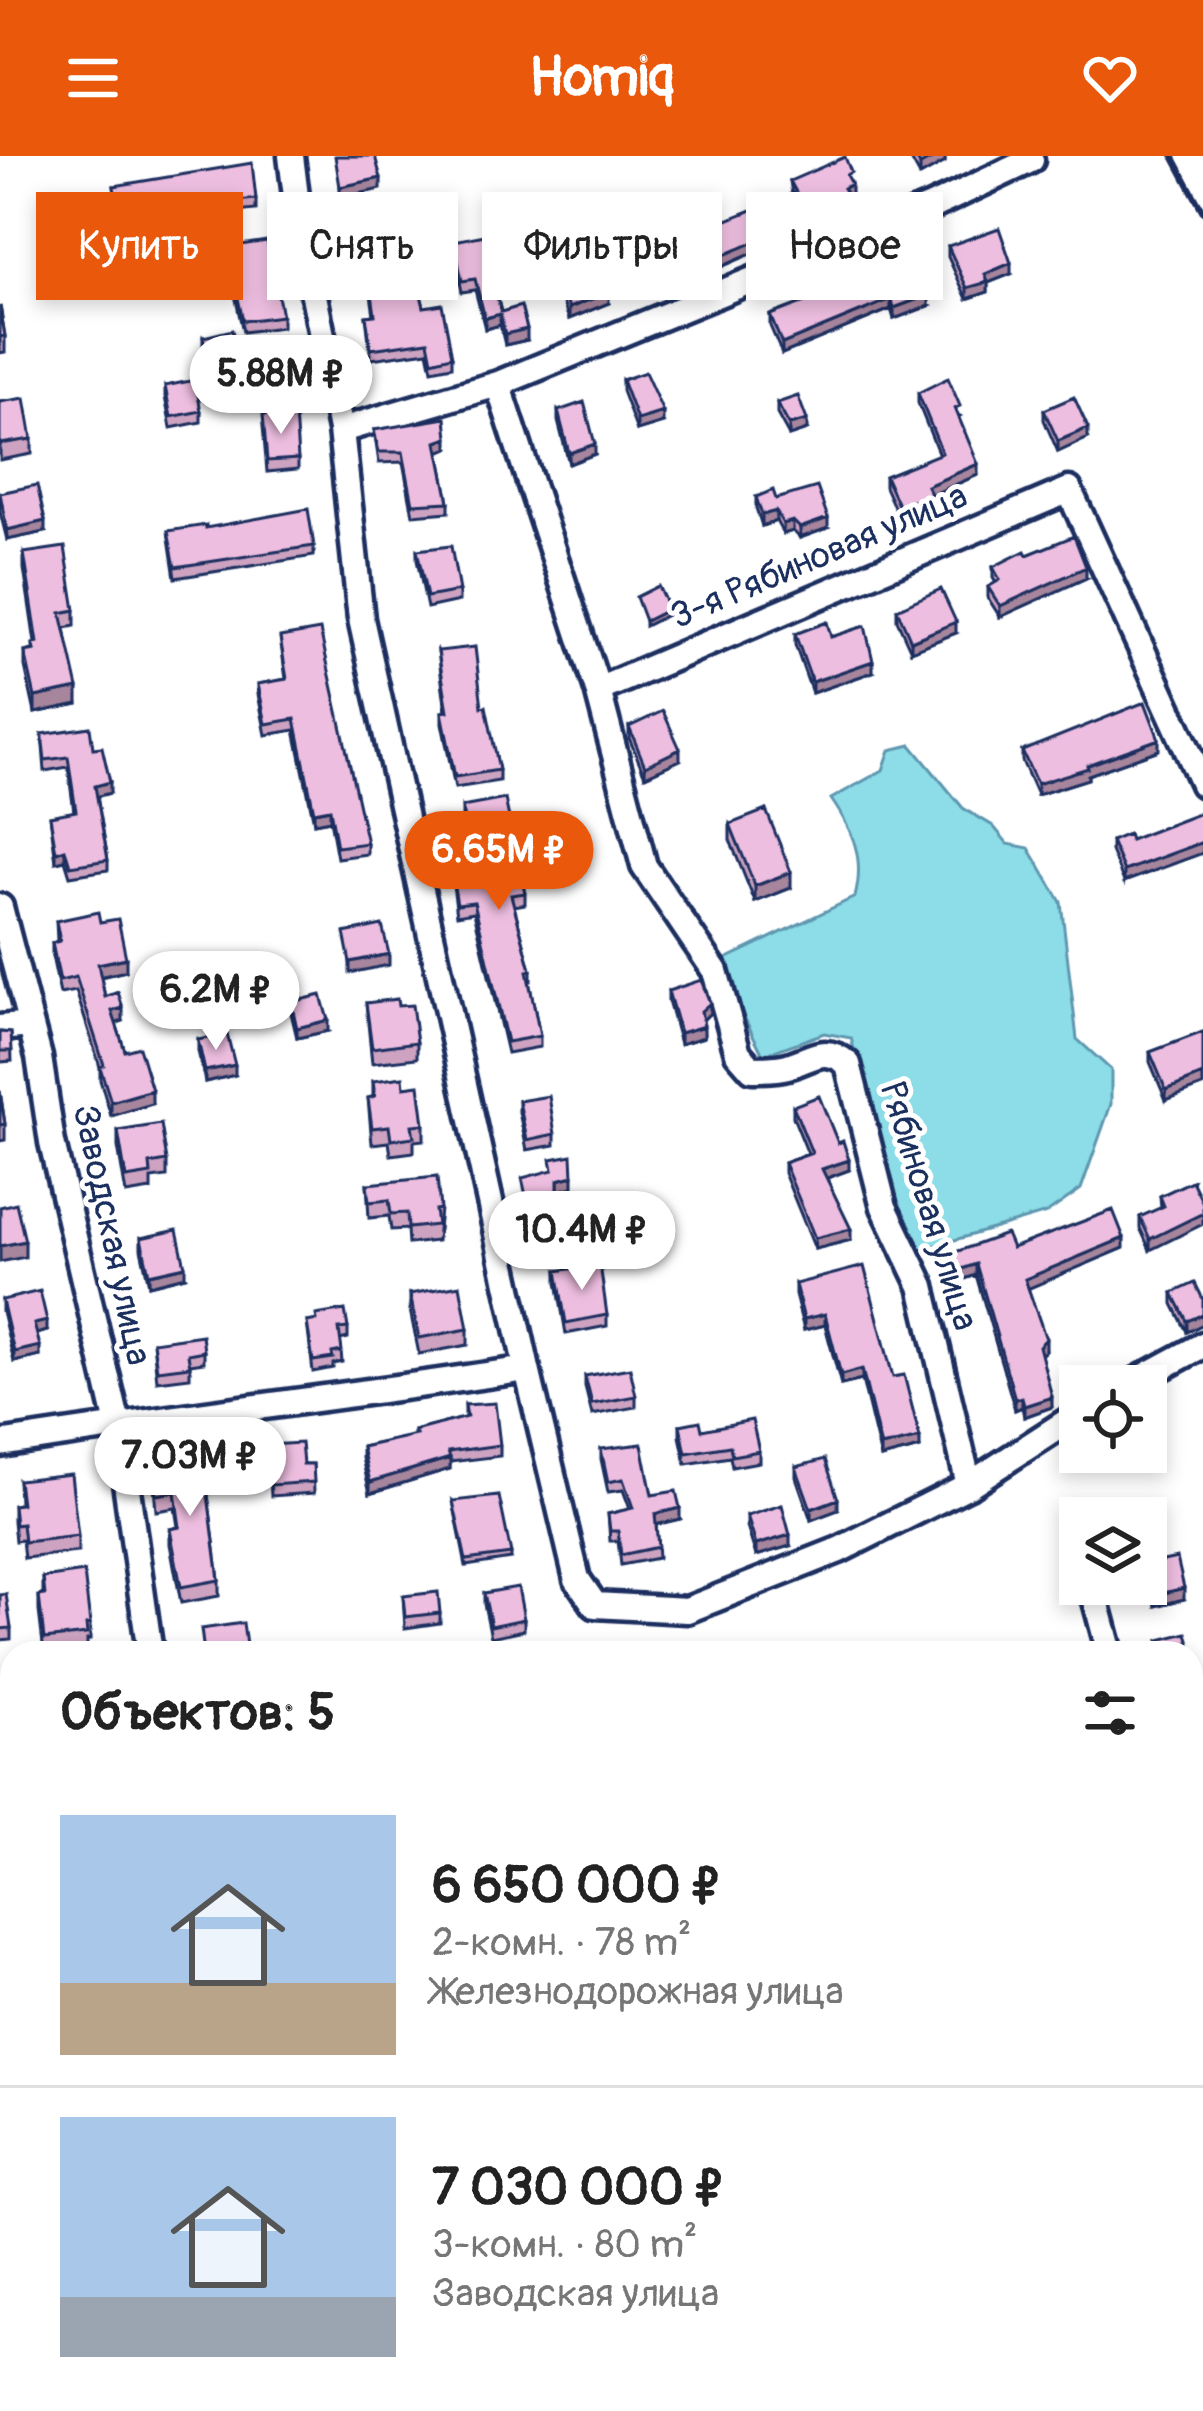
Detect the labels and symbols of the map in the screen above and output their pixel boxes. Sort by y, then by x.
pin: 5.88M ₽ [170,335,392,437]
street label: 3-я Рябиновая улица [664,473,974,639]
pin: 6.65M ₽ [388,811,610,913]
pin: 6.2M ₽ [118,951,314,1053]
street label: Рябиновая улица [870,1076,988,1336]
street label: Заводская улица [62,1101,162,1369]
pin: 10.4M ₽ [471,1191,693,1293]
pin: 7.03M ₽ [79,1417,301,1519]

